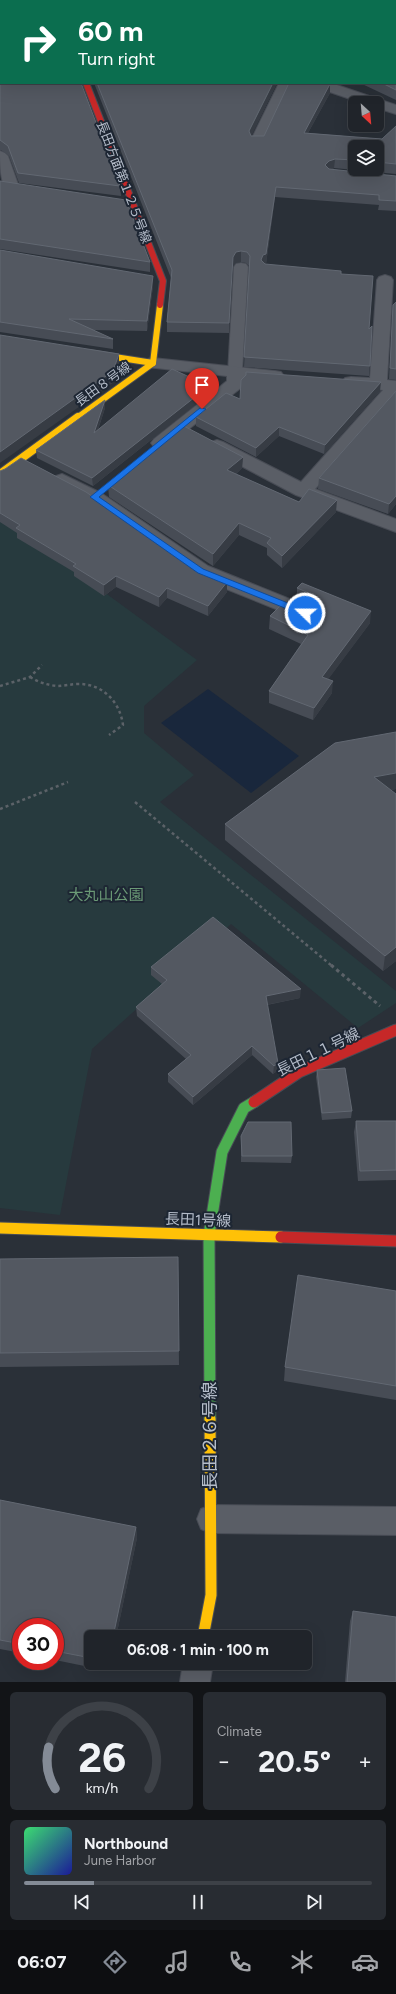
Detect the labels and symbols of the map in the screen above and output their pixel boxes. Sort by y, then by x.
north arrow [348,96,384,132]
street label: 長田方面第１２５号線 [94,119,154,245]
street label: 長田８号線 [72,359,134,409]
pin [185,368,219,409]
position arrow [284,592,326,634]
park label: 大丸山公園 [68,886,144,904]
street label: 長田１１号線 [274,1024,362,1080]
street label: 長田1号線 [165,1210,231,1230]
street label: 長田２６号線 [199,1382,221,1490]
speed limit sign: 30 [12,1618,64,1670]

